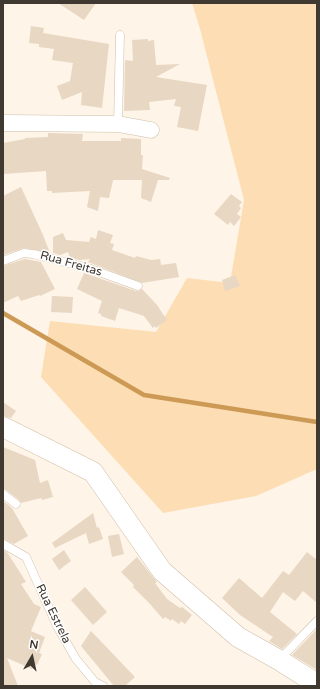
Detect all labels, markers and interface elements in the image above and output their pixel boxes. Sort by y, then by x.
street label: Rua Freitas [38,248,104,280]
street label: Rua Estrela [32,582,74,646]
north arrow [12,637,52,677]
text: N [29,638,39,652]

